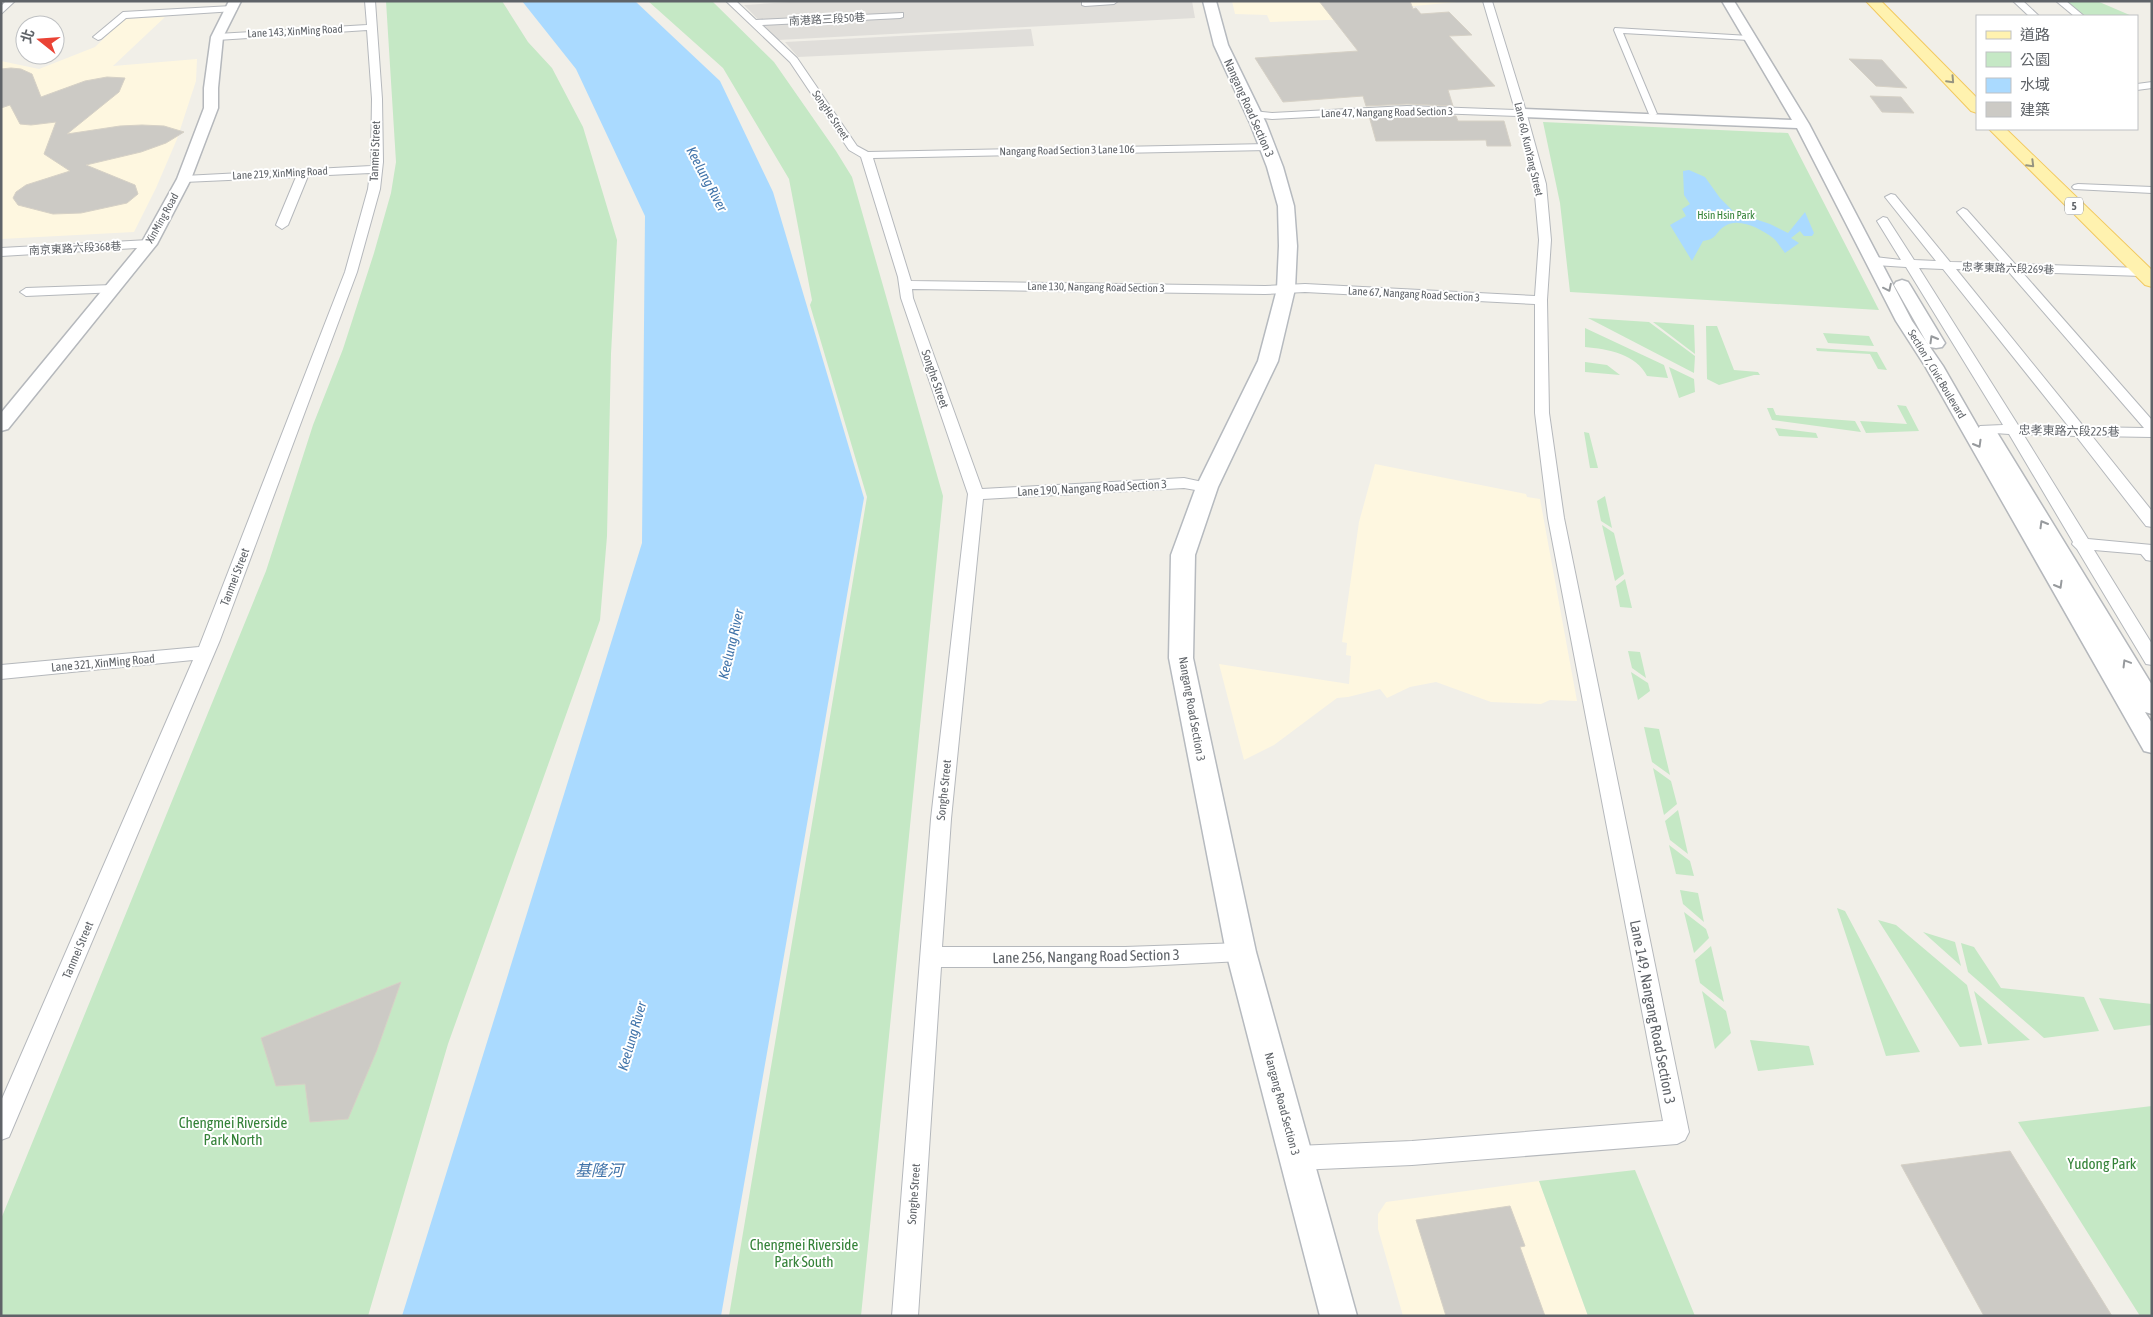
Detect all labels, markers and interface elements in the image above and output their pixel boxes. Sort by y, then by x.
street label: 南港路三段50巷 [789,11,865,27]
north arrow [15,15,65,65]
legend [1976,15,2138,130]
street label: Lane 143, XinMing Road [247,23,343,39]
text: 道路 [2020,26,2050,43]
text: 北 [18,27,37,45]
text: 公園 [2020,51,2050,68]
street label: Nangang Road Section 3 [1221,57,1277,159]
one-way arrow [1945,75,1954,84]
text: 水域 [2020,76,2050,93]
street label: SongHe Street [810,88,852,142]
street label: Lane 60, KunYang Street [1512,101,1546,197]
text: 建築 [2020,101,2050,118]
street label: Lane 47, Nangang Road Section 3 [1321,105,1453,119]
street label: Tanmei Street [367,120,383,182]
street label: Nangang Road Section 3 Lane 106 [999,143,1135,157]
water label: Keelung River [683,144,731,215]
one-way arrow [2026,158,2035,167]
street label: Lane 219, XinMing Road [232,165,328,181]
street label: XinMing Road [143,191,181,245]
road number: 5 [2065,198,2083,215]
park label: Hsin Hsin Park [1697,209,1755,221]
street label: 南京東路六段368巷 [28,240,122,256]
street label: 忠孝東路六段269巷 [1962,260,2054,276]
street label: Lane 130, Nangang Road Section 3 [1027,280,1165,294]
one-way arrow [1882,283,1892,292]
street label: Lane 67, Nangang Road Section 3 [1348,285,1480,303]
street label: Section 7, Civic Boulevard [1906,327,1968,421]
one-way arrow [1930,335,1940,344]
street label: Songhe Street [918,348,952,411]
street label: 忠孝東路六段225巷 [2018,423,2120,439]
one-way arrow [1972,439,1982,448]
street label: Lane 190, Nangang Road Section 3 [1017,477,1167,499]
one-way arrow [2039,520,2049,529]
street label: Tanmei Street [218,546,253,608]
one-way arrow [2052,580,2062,589]
water label: Keelung River [715,607,747,680]
street label: Lane 321, XinMing Road [51,651,155,675]
street label: Nangang Road Section 3 [1176,656,1208,762]
one-way arrow [2123,660,2133,669]
street label: Songhe Street [934,758,954,821]
street label: Lane 149, Nangang Road Section 3 [1627,918,1679,1106]
street label: Tanmei Street [60,919,97,981]
street label: Lane 256, Nangang Road Section 3 [992,946,1180,966]
water label: Keelung River [615,999,650,1072]
street label: Nangang Road Section 3 [1262,1051,1302,1157]
park label: Chengmei Riverside Park North [179,1114,287,1148]
park label: Yudong Park [2068,1155,2137,1172]
water label: 基隆河 [575,1161,626,1179]
street label: Songhe Street [905,1163,923,1225]
park label: Chengmei Riverside Park South [750,1236,858,1270]

